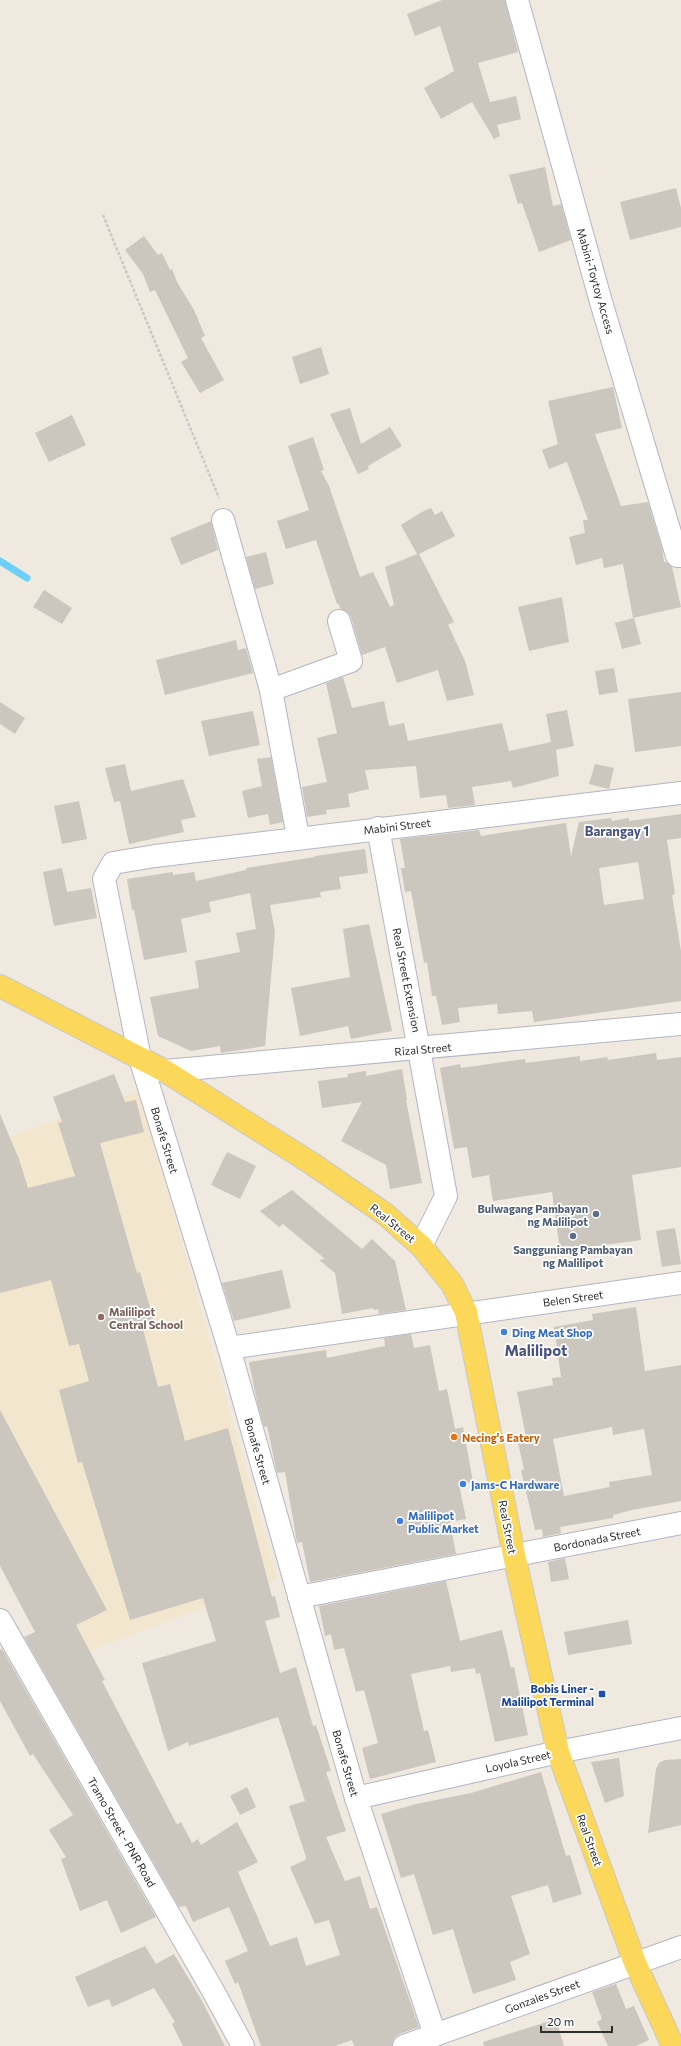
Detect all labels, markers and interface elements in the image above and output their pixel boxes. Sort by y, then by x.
street label: Mabini-Toytoy Access [575,227,617,335]
street label: Mabini Street [363,815,432,837]
district label: Barangay 1 [585,823,649,839]
street label: Real Street Extension [390,927,424,1033]
street label: Rizal Street [394,1040,453,1058]
street label: Bonafe Street [149,1105,181,1175]
street label: Real Street [368,1201,419,1246]
place label: Bulwagang Pambayan ng Malilipot [478,1202,588,1228]
marker: Bulwagang Pambayan ng Malilipot [591,1209,601,1219]
marker: Sangguniang Pambayan ng Malilipot [568,1231,578,1241]
place label: Sangguniang Pambayan ng Malilipot [513,1243,633,1269]
street label: Belen Street [542,1287,605,1309]
place label: Malilipot Central School [109,1305,183,1331]
marker: Malilipot Central School [96,1312,106,1322]
place label: Ding Meat Shop [512,1326,593,1339]
marker: Ding Meat Shop [499,1327,509,1337]
district label: Malilipot [505,1341,567,1359]
street label: Bonafe Street [242,1416,274,1486]
place label: Necing's Eatery [462,1431,540,1444]
marker: Necing's Eatery [449,1432,459,1442]
place label: Jams-C Hardware [471,1478,559,1492]
marker: Jams-C Hardware [458,1479,468,1489]
street label: Real Street [496,1499,520,1555]
place label: Malilipot Public Market [408,1509,479,1535]
marker: Malilipot Public Market [395,1516,405,1526]
street label: Bordonada Street [552,1524,642,1554]
place label: Bobis Liner - Malilipot Terminal [501,1682,594,1708]
marker: Bobis Liner - Malilipot Terminal [597,1689,607,1699]
street label: Bonafe Street [330,1728,362,1798]
street label: Loyola Street [484,1747,552,1775]
street label: Tramo Street - PNR Road [85,1775,159,1889]
street label: Real Street [575,1812,606,1868]
street label: Gonzales Street [503,1976,582,2016]
scale bar [541,2008,612,2034]
text: 20 m [547,2014,574,2028]

